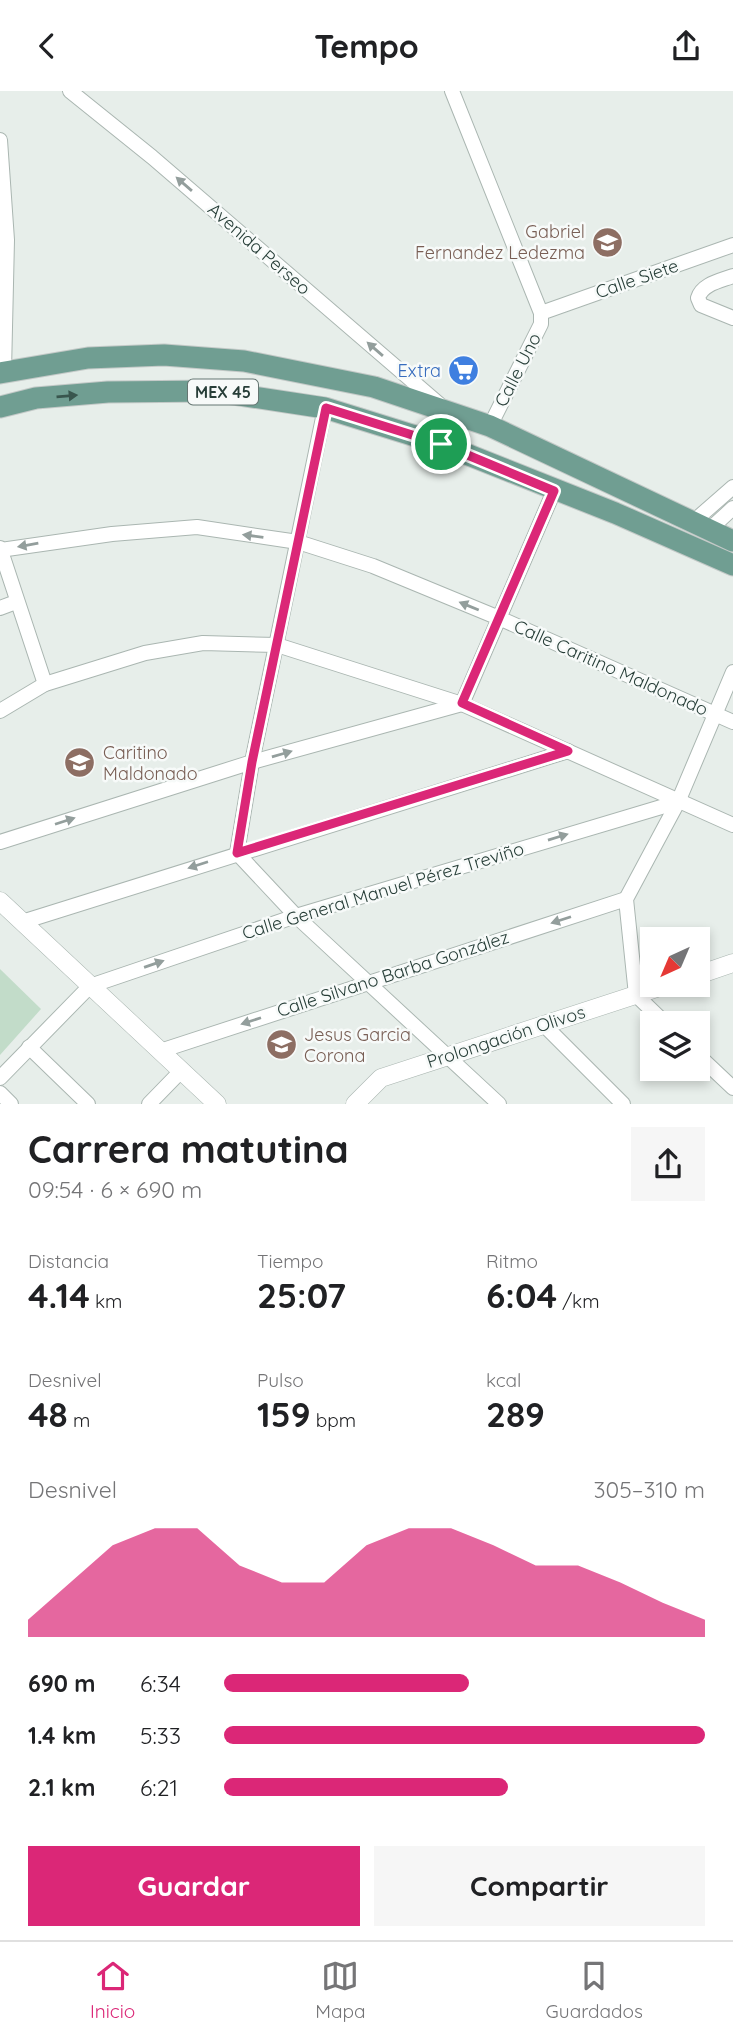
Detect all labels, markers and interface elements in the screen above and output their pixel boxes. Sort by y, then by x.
text: Tempo [314,26,419,66]
icon: back [28,27,66,65]
icon: share [667,27,705,65]
one-way arrow [175,176,193,192]
street label: Avenida Perseo [203,198,316,300]
place label: Gabriel Fernandez Ledezma [415,220,585,264]
school or university icon: Gabriel Fernandez Ledezma [591,225,625,259]
street label: Calle Siete [592,254,681,303]
street label: Calle Uno [489,329,546,411]
one-way arrow [366,342,383,357]
supermarket icon: Extra [447,354,481,388]
place label: Extra [397,359,441,382]
road number: MEX 45 [188,379,258,405]
one-way arrow [56,390,78,401]
pin [411,414,471,474]
icon: arrive [422,425,460,463]
one-way arrow [242,530,264,541]
one-way arrow [17,540,39,551]
one-way arrow [458,600,479,611]
street label: Calle Caritino Maldonado [511,614,712,721]
place label: Caritino Maldonado [103,741,198,785]
school or university icon: Caritino Maldonado [63,746,97,780]
one-way arrow [272,748,293,758]
one-way arrow [55,816,76,826]
one-way arrow [548,832,569,842]
street label: Calle General Manuel Pérez Treviño [239,837,527,944]
one-way arrow [188,861,209,871]
one-way arrow [550,915,571,926]
street label: Calle Silvano Barba González [274,925,512,1022]
north arrow [640,927,710,997]
map controls [640,927,710,1081]
one-way arrow [144,958,165,969]
street label: Prolongación Olivos [424,1000,588,1073]
button: layers [640,1011,710,1081]
one-way arrow [241,1016,262,1026]
place label: Jesus Garcia Corona [304,1023,411,1067]
school or university icon: Jesus Garcia Corona [264,1028,298,1062]
text: Carrera matutina [28,1125,349,1173]
button: share [631,1127,705,1201]
text: 09:54 · 6 × 690 m [28,1175,202,1204]
text: Distancia [28,1249,109,1273]
text: Tiempo [257,1249,324,1273]
text: Ritmo [486,1249,538,1273]
text: 4.14 [28,1273,90,1317]
text: 25:07 [257,1273,346,1317]
text: 6:04 [486,1273,557,1317]
text: km [90,1289,122,1313]
text: /km [557,1289,600,1313]
text: Desnivel [28,1368,102,1392]
text: Pulso [257,1368,304,1392]
text: kcal [486,1368,521,1392]
text: 48 [28,1392,68,1436]
text: 159 [257,1392,311,1436]
text: 289 [486,1392,545,1436]
text: m [68,1408,90,1432]
text: bpm [311,1408,356,1432]
text: Desnivel [28,1475,117,1504]
text: 305–310 m [593,1475,705,1504]
text: 690 m [28,1669,96,1698]
text: 6:34 [140,1669,181,1698]
text: 1.4 km [28,1721,96,1750]
text: 5:33 [140,1721,181,1750]
text: 2.1 km [28,1773,95,1802]
text: 6:21 [140,1773,178,1802]
button: Guardar [28,1846,360,1926]
button: Compartir [374,1846,705,1926]
tab: Inicio [90,1957,135,2023]
tab: Mapa [315,1957,366,2023]
tab: Guardados [546,1957,643,2023]

